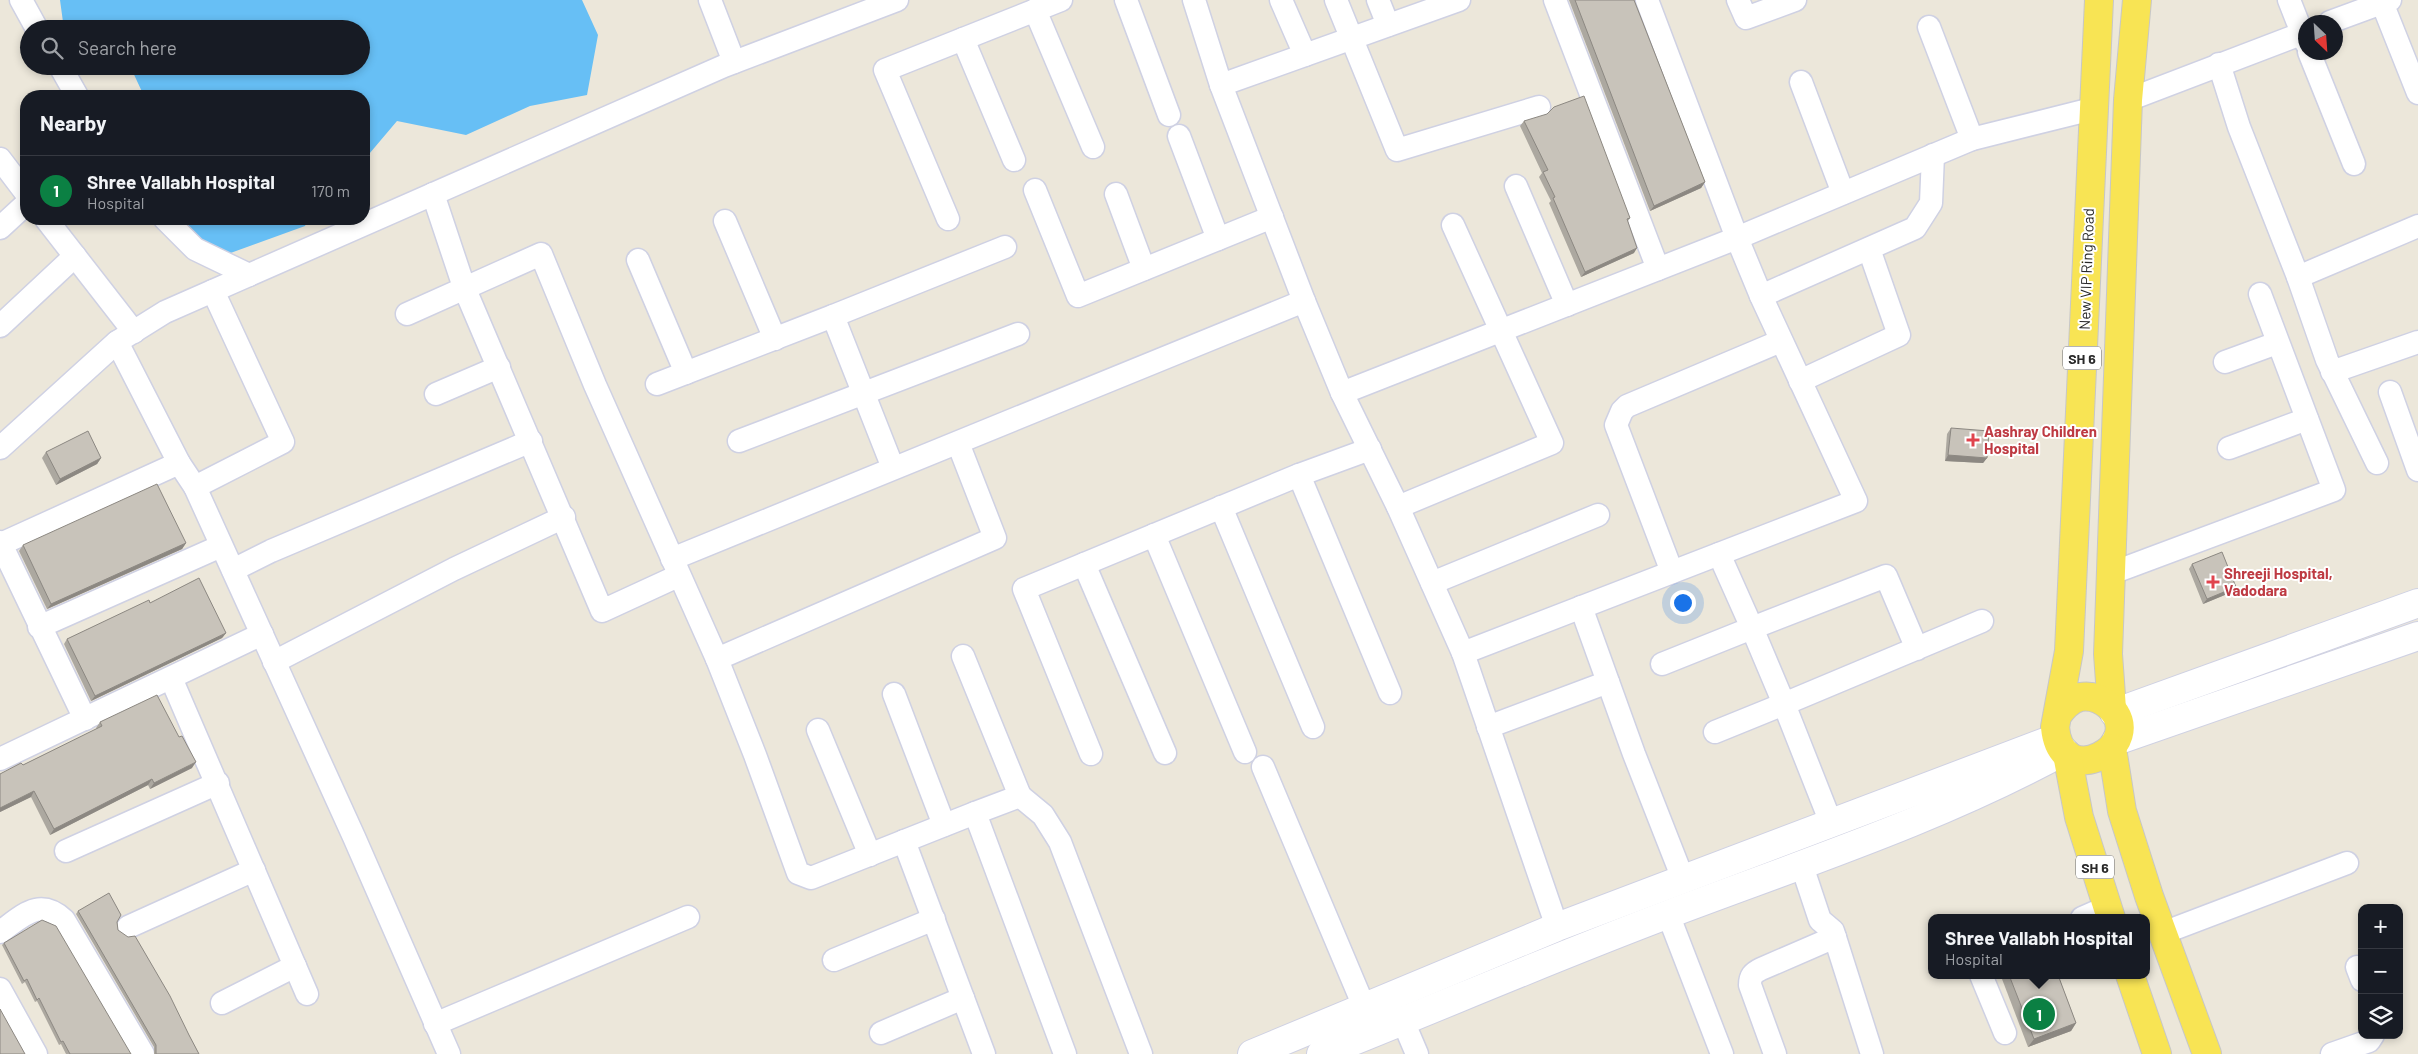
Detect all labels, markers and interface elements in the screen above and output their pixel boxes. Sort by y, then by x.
north arrow [2298,15,2343,60]
search box [20,20,370,75]
icon: search [38,34,66,62]
text: Search here [78,36,177,59]
text: Nearby [40,110,106,135]
text: Shree Vallabh Hospital [87,170,275,193]
text: 1 [53,181,59,200]
text: 170 m [311,181,350,200]
text: Hospital [87,193,144,212]
street label: New VIP Ring Road [2075,208,2097,330]
road number: SH 6 [2063,346,2101,369]
place label: Aashray Children Hospital [1984,422,2097,457]
marker: Aashray Children Hospital [1966,433,1980,447]
place label: Shreeji Hospital, Vadodara [2224,564,2333,599]
marker: Shreeji Hospital, Vadodara [2206,575,2220,589]
your location [1670,590,1696,616]
road number: SH 6 [2076,856,2114,879]
map controls [2358,904,2403,1039]
button: + [2358,904,2403,949]
popup [1928,914,2150,979]
text: Shree Vallabh Hospital [1945,926,2133,949]
text: Hospital [1945,949,2003,968]
button: − [2358,949,2403,994]
button: layers [2358,994,2403,1039]
pin: 1 [2023,995,2055,1033]

